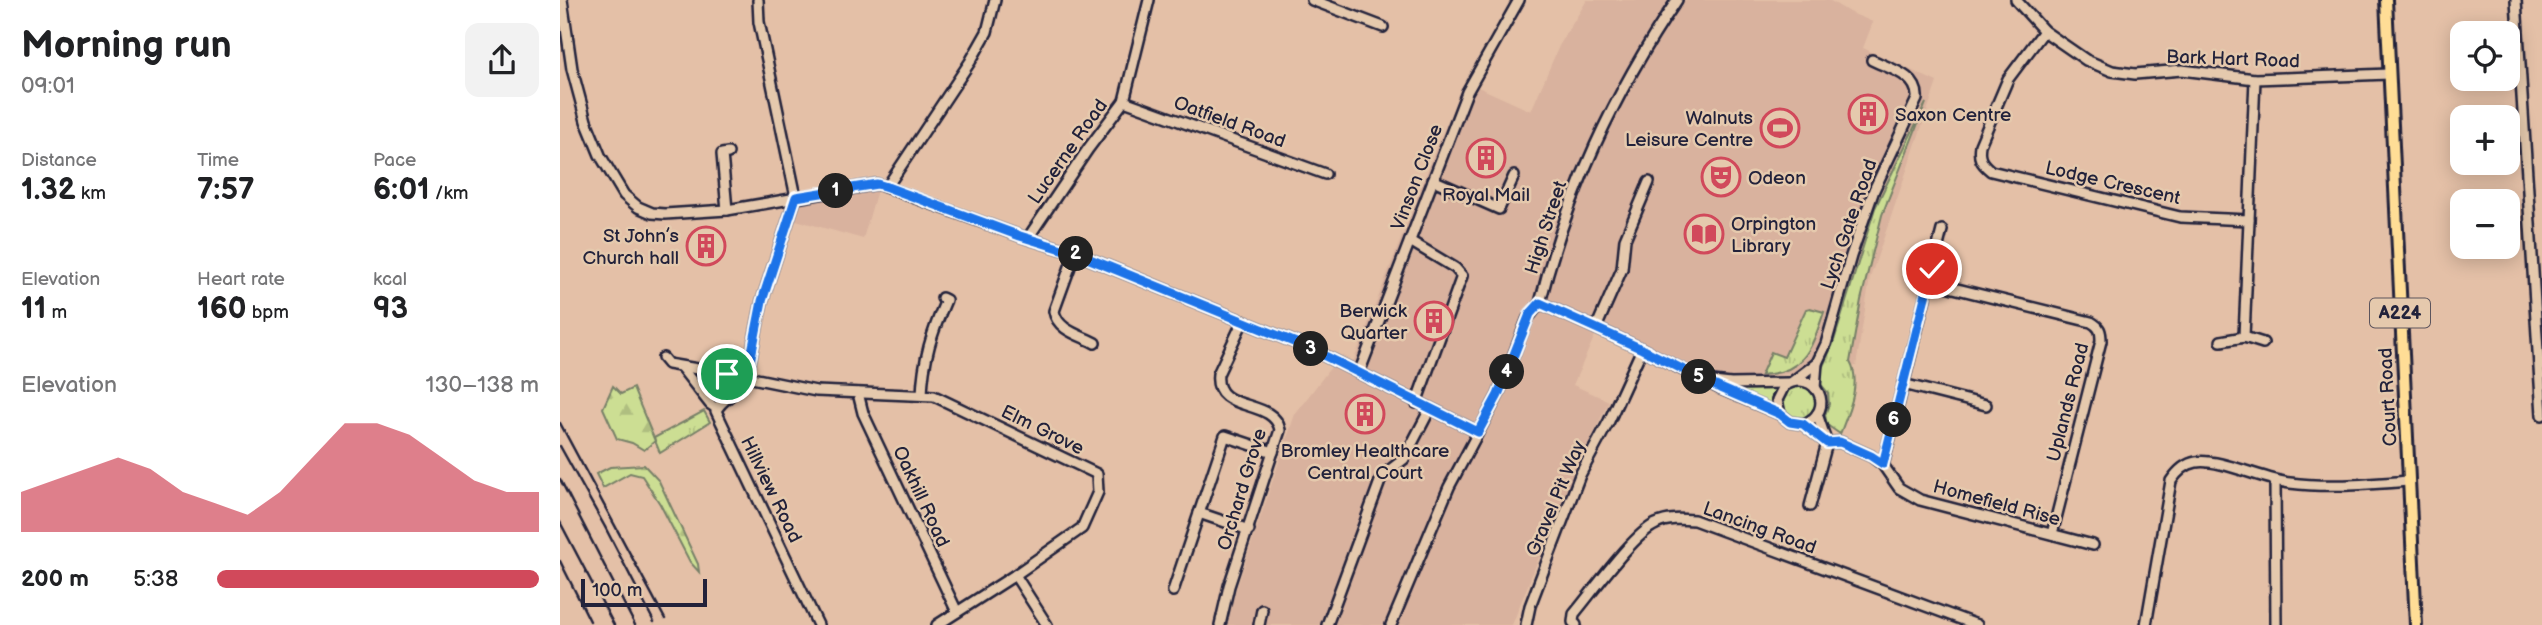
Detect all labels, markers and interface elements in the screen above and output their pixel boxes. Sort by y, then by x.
map controls [2450,21,2520,259]
button: locate [2450,21,2520,91]
text: Morning run [21,23,232,68]
button: share [465,23,539,97]
street label: Bark Hart Road [2166,46,2300,73]
text: 09:01 [21,72,75,100]
street label: Oatfield Road [1170,92,1289,153]
building icon: Saxon Centre [1847,93,1889,135]
street label: Lucerne Road [1024,95,1113,209]
place label: Saxon Centre [1895,104,2011,127]
button: + [2450,105,2520,175]
place label: Walnuts Leisure Centre [1625,107,1753,152]
sports icon: Walnuts Leisure Centre [1759,107,1801,149]
street label: Vinson Close [1387,121,1448,234]
building icon: Royal Mail [1465,137,1507,179]
text: Distance [21,149,97,172]
text: Time [197,149,239,172]
text: Pace [373,149,416,172]
theatre icon: Odeon [1700,156,1742,198]
street label: Lych Gate Road [1816,156,1883,293]
street label: Lodge Crescent [2043,157,2183,210]
place label: Odeon [1748,167,1806,190]
text: 1.32 [21,172,76,208]
text: 7:57 [197,172,255,208]
text: 6:01 [373,172,430,208]
pin: 1 [818,174,854,208]
street label: High Street [1521,178,1572,277]
text: 1 [832,179,840,202]
text: km [76,182,106,205]
text: /km [430,182,468,205]
place label: Royal Mail [1442,184,1530,207]
button: − [2450,189,2520,259]
library icon: Orpington Library [1683,213,1725,255]
place label: Orpington Library [1731,213,1816,258]
place label: St John’s Church hall [583,225,679,270]
building icon: St John’s Church hall [685,225,727,267]
pin: 2 [1058,236,1094,272]
pin [1902,239,1962,299]
text: 2 [1070,242,1081,265]
icon: check [1913,250,1951,288]
text: Elevation [21,268,100,291]
text: Heart rate [197,268,285,291]
text: kcal [373,268,407,291]
text: 11 [21,291,46,327]
text: 160 [197,291,247,327]
text: 93 [373,291,408,327]
road number: A224 [2370,298,2430,328]
place label: Berwick Quarter [1339,300,1408,345]
building icon: Berwick Quarter [1413,300,1455,342]
text: m [46,301,67,324]
text: bpm [247,301,289,324]
pin: 3 [1294,332,1328,366]
text: 3 [1305,337,1316,360]
street label: Uplands Road [2043,340,2094,464]
pin [697,344,757,404]
street label: Court Road [2374,347,2403,447]
pin: 4 [1490,354,1524,390]
icon: arrive [708,355,746,393]
text: 4 [1501,360,1512,383]
pin: 5 [1682,360,1716,394]
text: 5 [1693,365,1704,388]
text: Elevation [21,371,117,399]
text: 130–138 m [426,371,539,399]
building icon: Bromley Healthcare Central Court [1344,393,1386,435]
street label: Elm Grove [997,400,1087,460]
pin: 6 [1876,402,1912,438]
text: 6 [1888,408,1899,431]
street label: Orchard Grove [1213,426,1272,553]
street label: Hillview Road [735,433,806,547]
street label: Gravel Pit Way [1522,437,1591,560]
place label: Bromley Healthcare Central Court [1281,440,1449,485]
street label: Oakhill Road [887,442,954,551]
street label: Homefield Rise [1930,475,2063,531]
street label: Lancing Road [1700,497,1819,560]
text: 200 m [21,565,89,593]
text: 5:38 [133,565,178,593]
scale bar [581,576,707,608]
text: 100 m [592,579,643,602]

